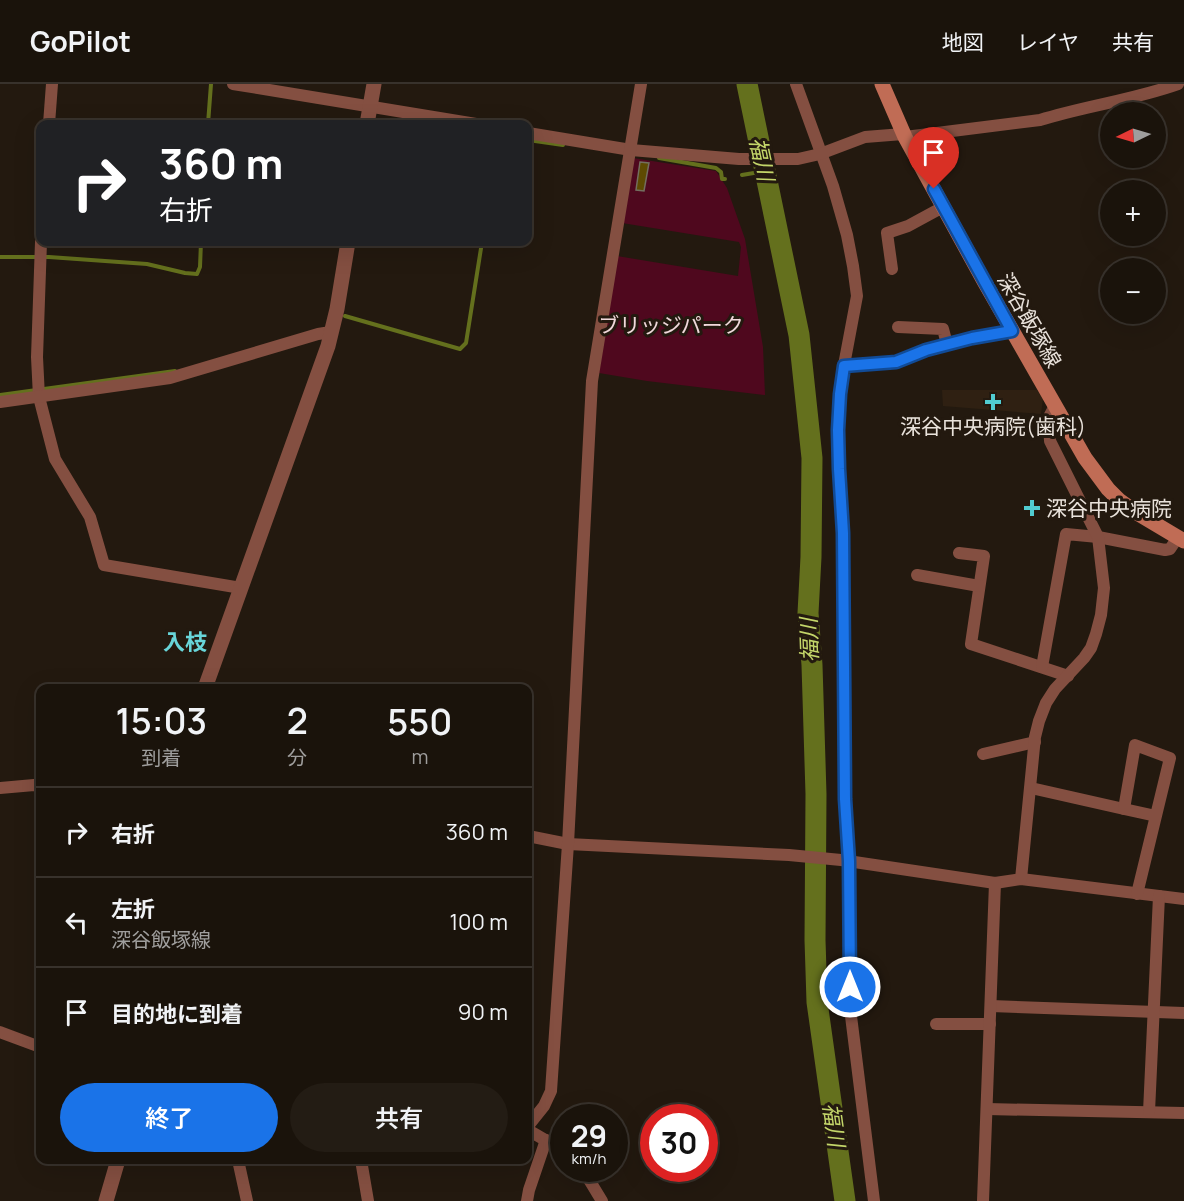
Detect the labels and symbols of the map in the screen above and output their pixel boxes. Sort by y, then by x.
north arrow [1100,102,1166,168]
pin [908,127,959,189]
water label: 福川 [743,134,782,186]
street label: 深谷飯塚線 [992,268,1068,372]
park label: ブリッジパーク [598,311,744,339]
marker: 深谷中央病院(歯科) [984,393,1002,411]
place label: 深谷中央病院(歯科) [900,412,1086,440]
place label: 深谷中央病院 [1046,494,1172,522]
marker: 深谷中央病院 [1023,499,1041,517]
water label: 福川 [793,615,825,663]
district label: 入枝 [163,627,207,657]
position arrow [818,955,882,1019]
water label: 福川 [816,1101,852,1151]
speed limit sign: 30 [640,1104,718,1182]

